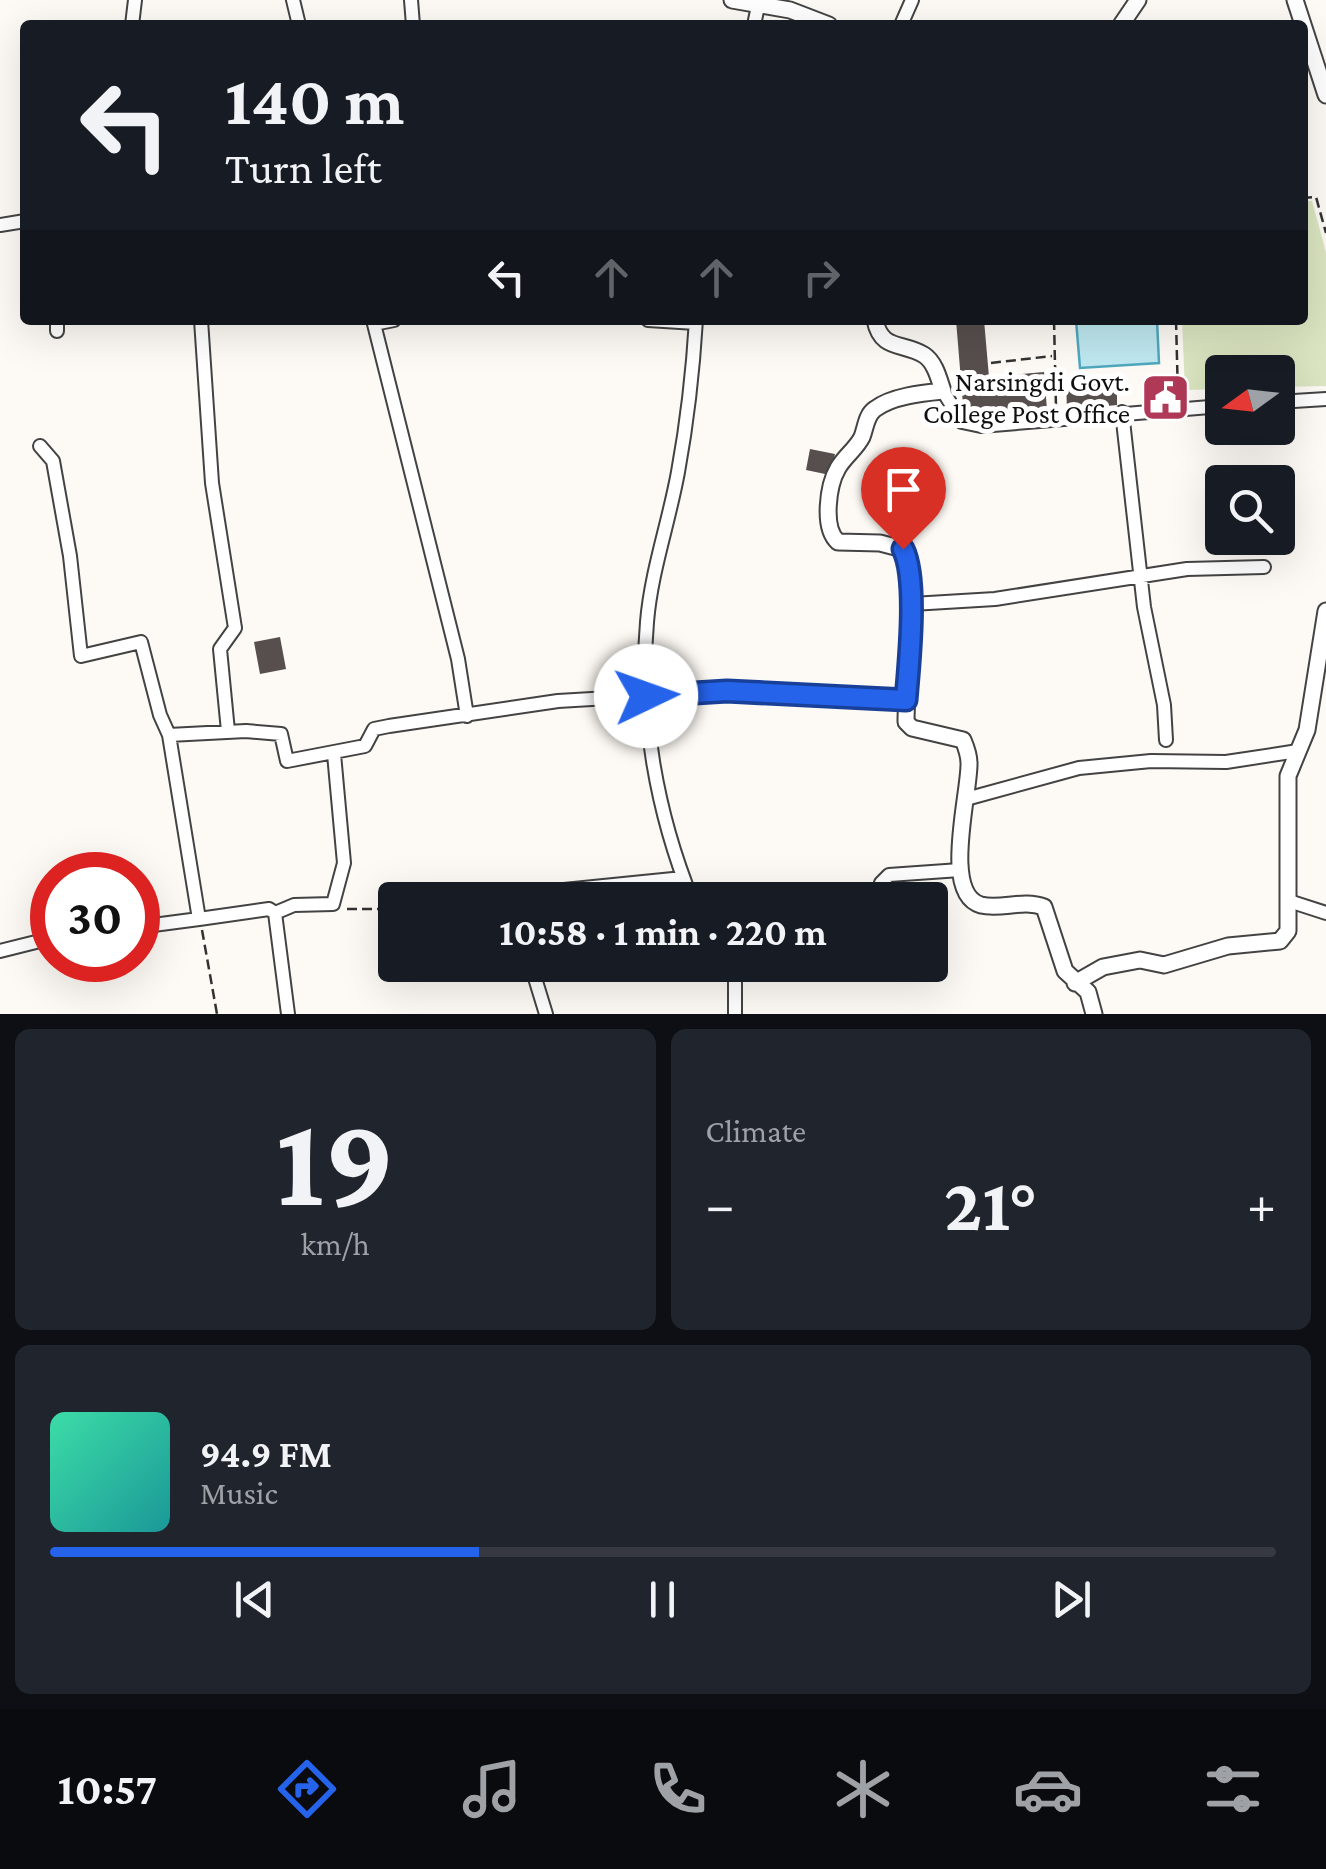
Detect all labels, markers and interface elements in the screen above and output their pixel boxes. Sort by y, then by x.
icon: left [60,60,190,190]
text: 140 m [225,61,404,139]
text: Turn left [225,143,382,193]
icon: left [479,250,534,305]
icon: ahead [584,250,639,305]
icon: ahead [689,250,744,305]
icon: right [794,250,849,305]
north arrow [1205,355,1295,445]
map controls [1205,355,1295,555]
place label: Narsingdi Govt. College Post Office [923,366,1130,429]
public building icon: Narsingdi Govt. College Post Office [1139,371,1191,423]
pin [861,447,946,550]
icon: arrive [876,462,931,517]
button: search [1205,465,1295,555]
position arrow [594,644,698,748]
speed limit sign: 30 [30,852,160,982]
text: 10:58 · 1 min · 220 m [499,911,827,953]
text: 19 [275,1088,395,1233]
text: Climate [706,1113,806,1149]
text: 21° [944,1163,1037,1246]
text: − [706,1174,735,1235]
text: + [1247,1174,1276,1235]
text: km/h [301,1226,370,1262]
text: 94.9 FM [200,1433,332,1475]
text: Music [200,1475,278,1511]
icon: previous [227,1572,282,1627]
icon: pause [635,1572,690,1627]
icon: next [1044,1572,1099,1627]
icon: directions [272,1754,342,1824]
icon: music [457,1754,527,1824]
icon: phone [643,1754,713,1824]
icon: climate [828,1754,898,1824]
icon: car [1013,1754,1083,1824]
icon: filters [1198,1754,1268,1824]
text: 10:57 [58,1764,157,1814]

